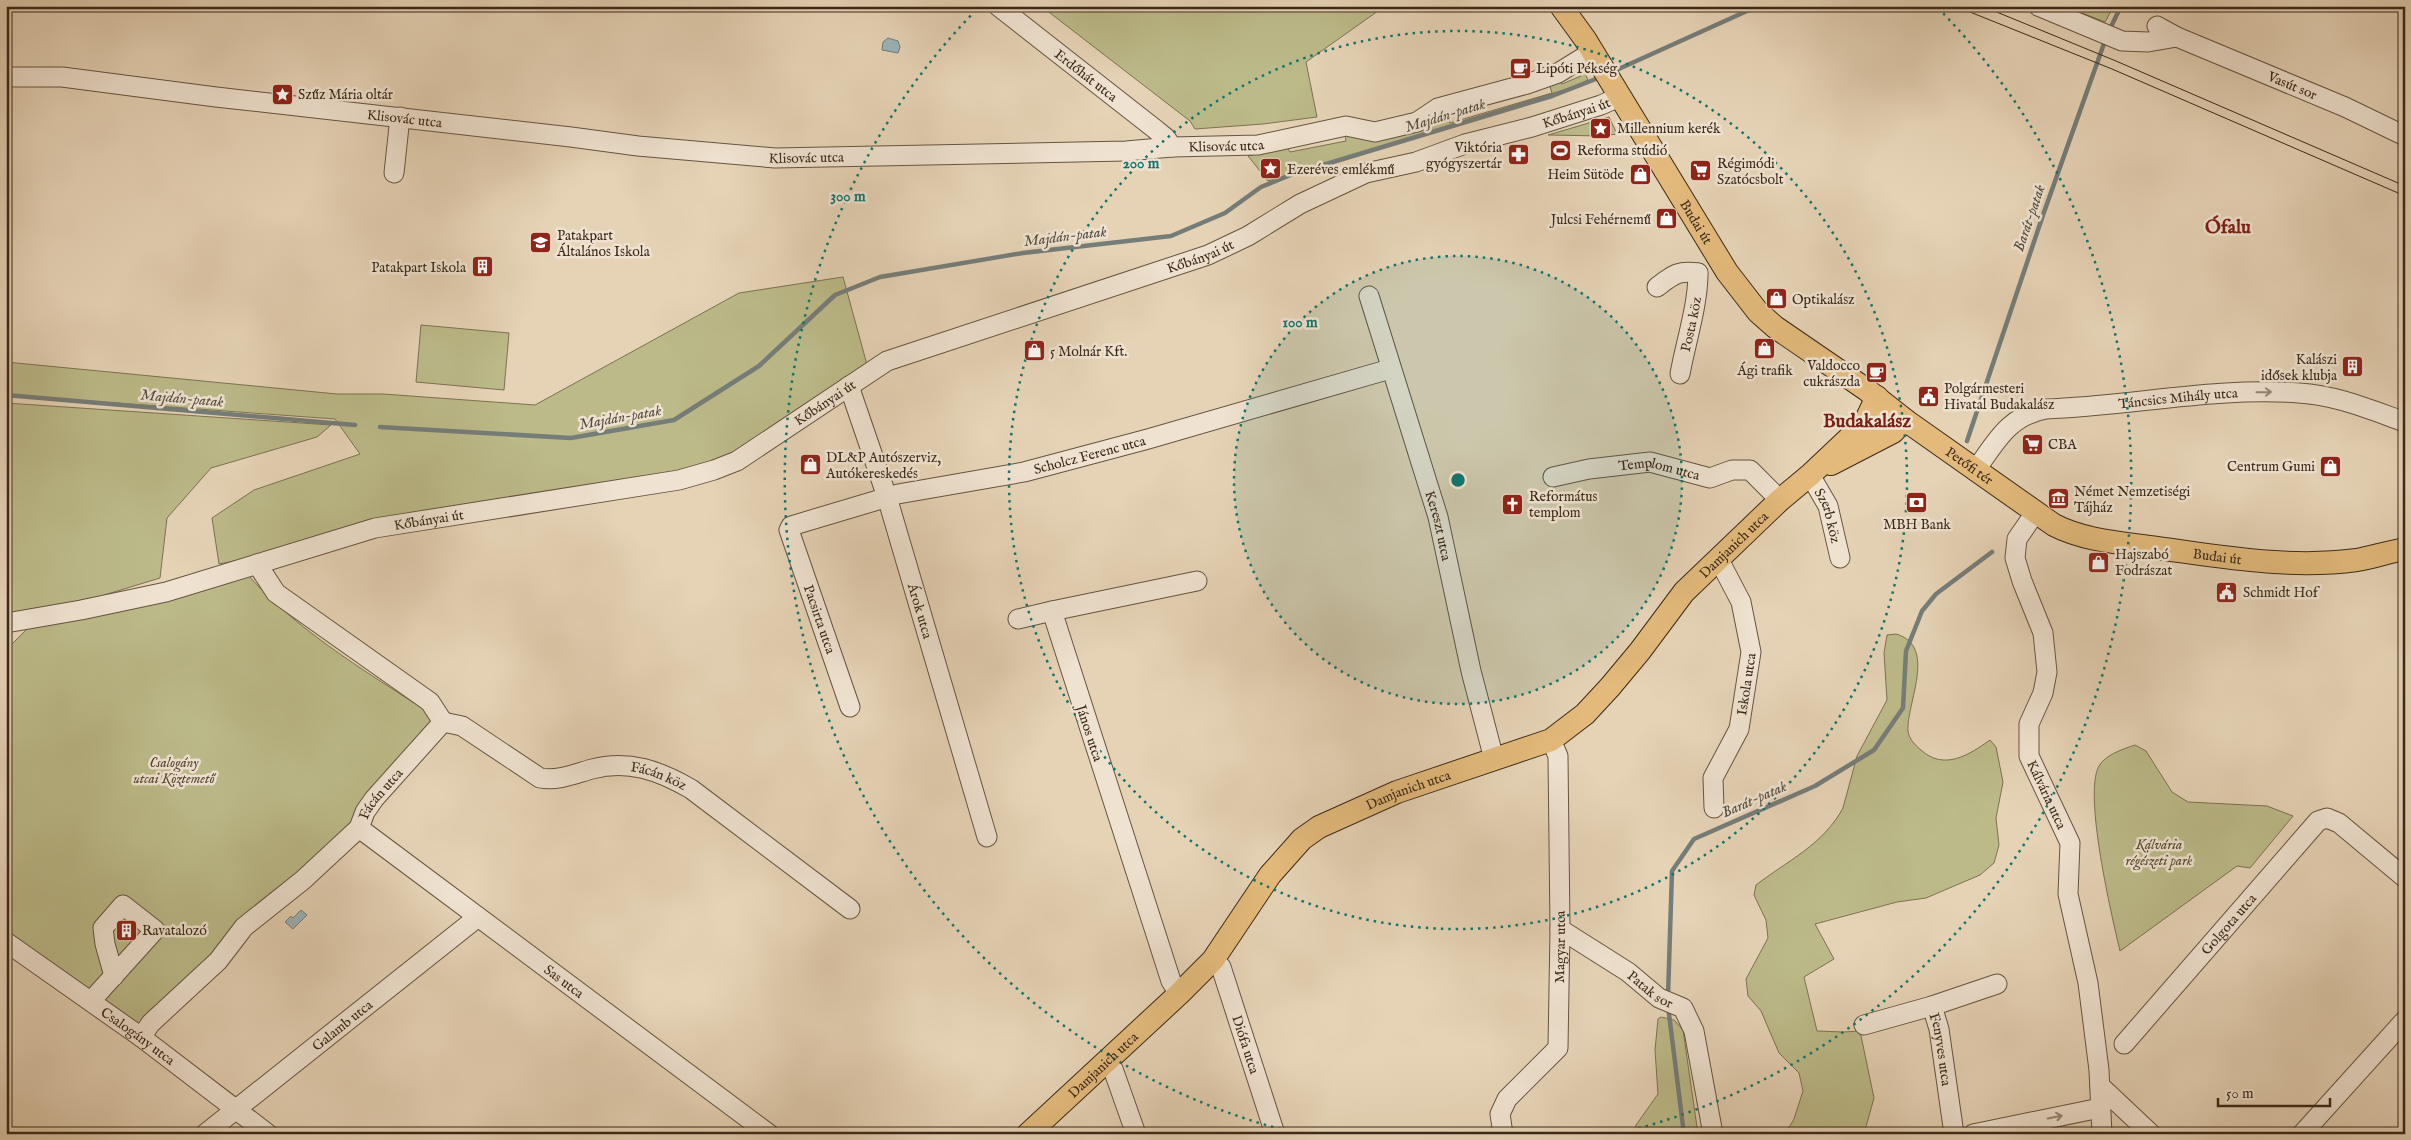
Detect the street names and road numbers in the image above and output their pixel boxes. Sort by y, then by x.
street label: Erdőhát utca [1050,46,1121,107]
street label: Vasút sor [2264,67,2320,104]
street label: Kőbányai út [1540,94,1614,133]
street label: Klisovác utca [366,106,444,133]
street label: Klisovác utca [1188,136,1267,157]
street label: Klisovác utca [768,149,845,168]
street label: Budai út [1675,197,1716,248]
street label: Kőbányai út [1165,236,1237,278]
street label: Posta köz [1677,295,1706,354]
street label: Kőbányai út [791,376,860,430]
street label: Táncsics Mihály utca [2118,384,2239,413]
street label: Scholcz Ferenc utca [1032,432,1148,479]
street label: Petőfi tér [1942,443,1996,489]
street label: Templom utca [1617,454,1703,485]
street label: Szerb köz [1810,485,1844,546]
street label: Kereszt utca [1420,489,1455,563]
street label: Kőbányai út [393,506,465,535]
street label: Damjanich utca [1696,507,1773,583]
street label: Budai út [2192,545,2243,569]
street label: Árok utca [903,580,936,642]
street label: Pacsirta utca [799,582,840,657]
street label: Iskola utca [1733,651,1761,717]
street label: János utca [1071,701,1107,765]
street label: Fácán köz [629,758,690,795]
street label: Kálvária utca [2022,758,2071,833]
street label: Fácán utca [355,764,408,822]
street label: Damjanich utca [1363,766,1454,815]
street label: Golgota utca [2197,890,2261,959]
street label: Magyar utca [1551,910,1570,983]
street label: Sas utca [540,961,588,1003]
street label: Patak sor [1623,967,1676,1013]
street label: Galamb utca [309,996,377,1056]
street label: Csalogány utca [97,1004,179,1070]
street label: Fenyves utca [1925,1011,1955,1088]
street label: Diófa utca [1227,1013,1263,1077]
street label: Damjanich utca [1065,1028,1143,1102]

